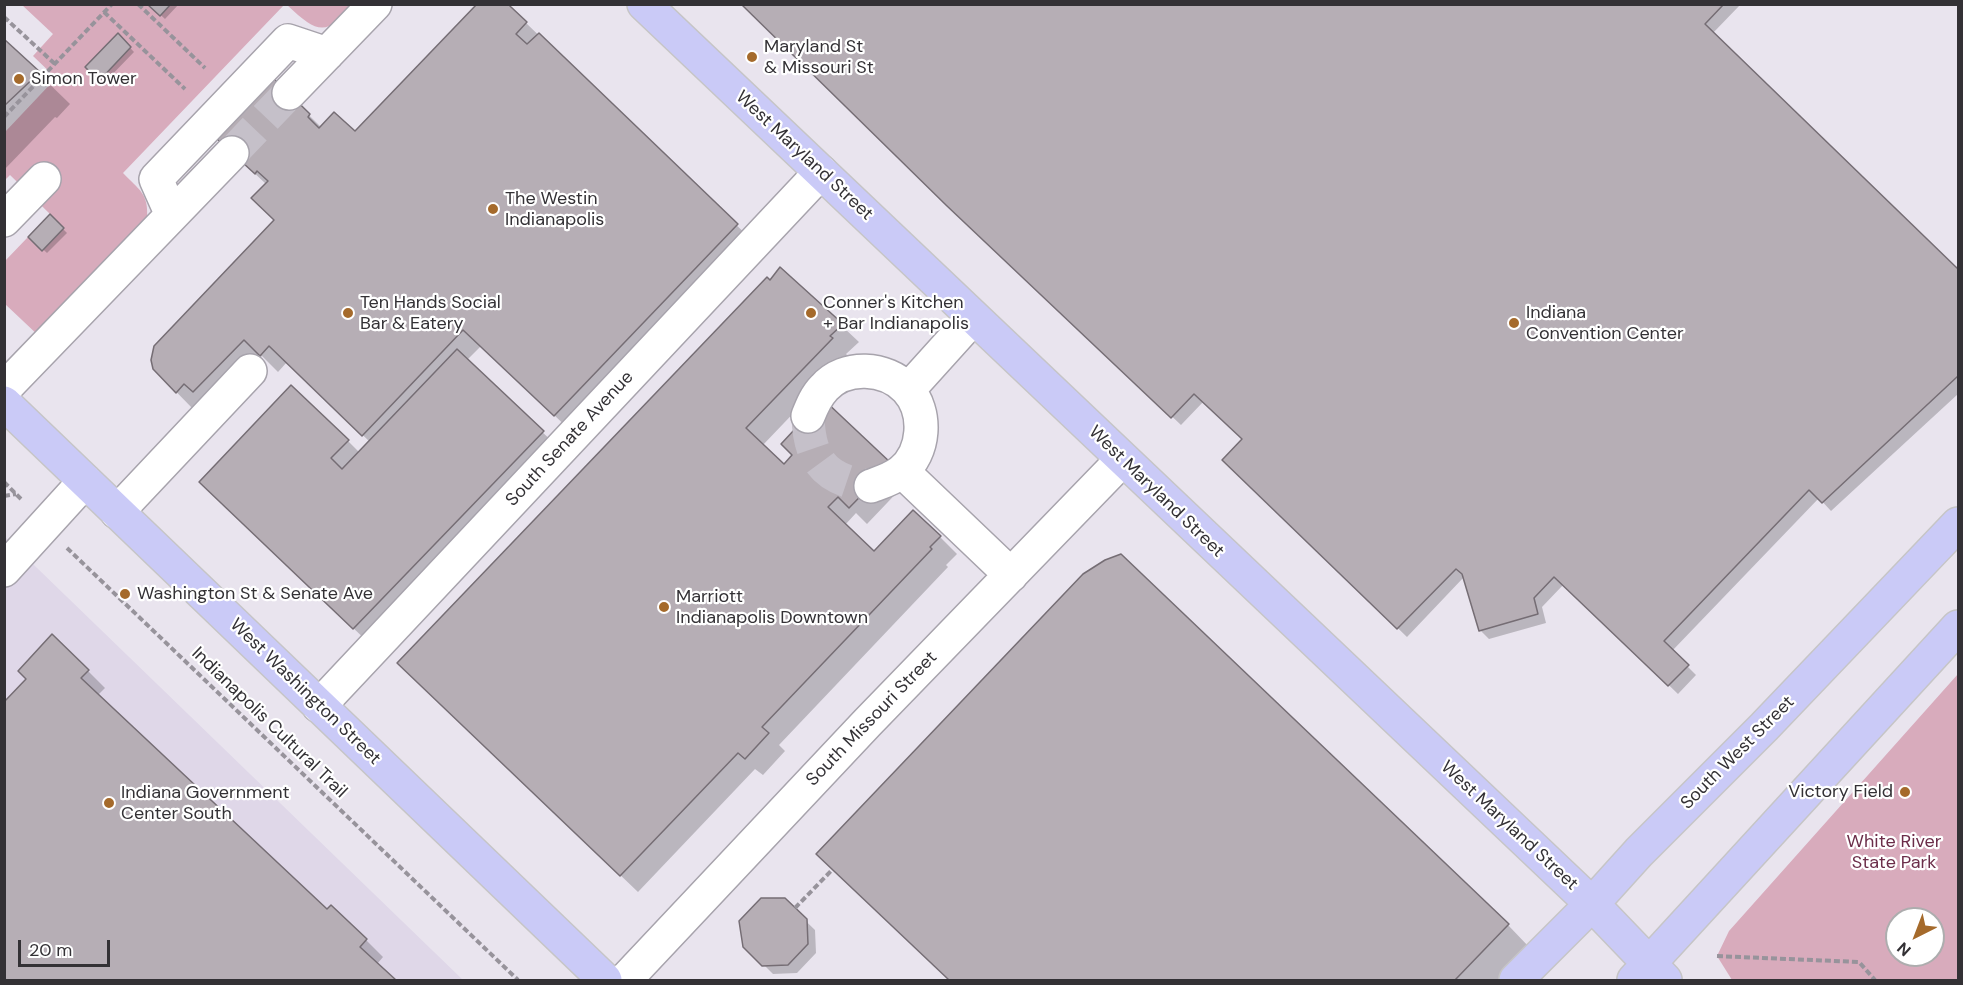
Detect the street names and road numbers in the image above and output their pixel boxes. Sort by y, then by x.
street label: West Maryland Street [731,87,877,225]
street label: South Senate Avenue [502,367,638,511]
street label: West Maryland Street [1084,422,1228,562]
street label: West Washington Street [225,614,385,770]
street label: Indianapolis Cultural Trail [187,643,351,803]
street label: South Missouri Street [802,647,942,791]
street label: South West Street [1677,692,1799,814]
street label: West Maryland Street [1436,757,1582,895]

